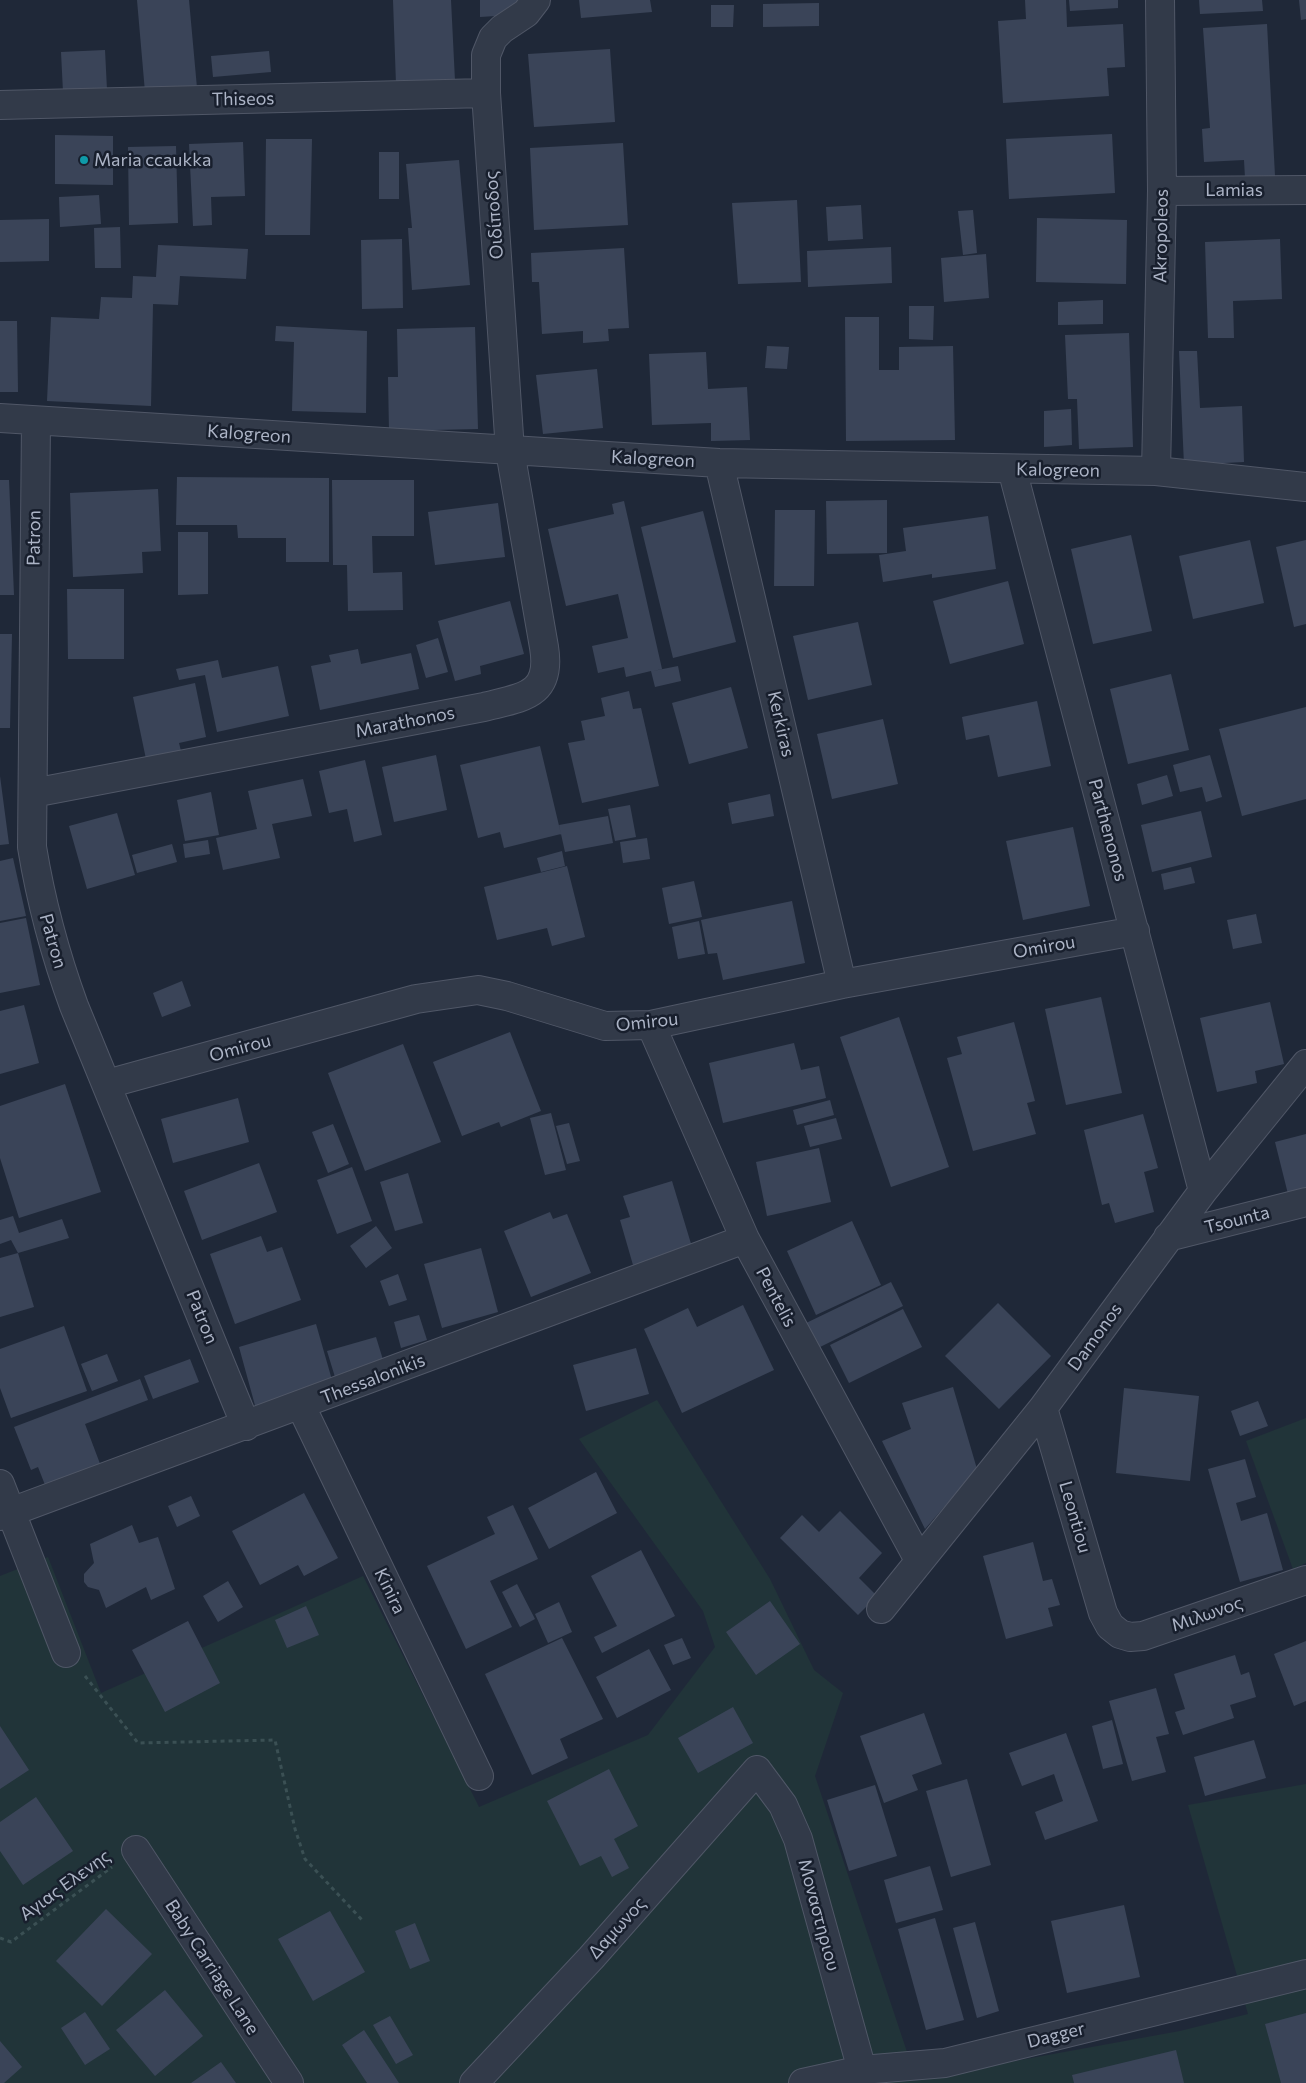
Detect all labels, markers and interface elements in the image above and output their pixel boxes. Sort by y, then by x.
street label: Thiseos [211,88,275,110]
place label: Maria ccaukka [94,149,211,171]
marker: Maria ccaukka [78,154,90,166]
street label: Οιδίποδος [480,170,508,260]
street label: Lamias [1205,179,1263,201]
street label: Akropoleos [1149,189,1173,283]
street label: Kalogreon [206,420,292,448]
street label: Kalogreon [610,446,696,472]
street label: Kalogreon [1016,458,1100,482]
street label: Patron [23,510,45,566]
street label: Kerkiras [763,689,799,759]
street label: Marathonos [354,702,456,742]
street label: Parthenonos [1084,776,1132,884]
street label: Patron [35,911,71,971]
street label: Omirou [1011,931,1077,963]
street label: Omirou [615,1008,679,1036]
street label: Omirou [207,1029,273,1067]
street label: Tsounta [1202,1202,1272,1238]
street label: Pentelis [751,1263,801,1331]
street label: Patron [181,1287,223,1347]
street label: Damonos [1063,1299,1127,1375]
street label: Thessalonikis [318,1349,428,1409]
street label: Leontiou [1054,1479,1096,1555]
street label: Kinira [370,1565,410,1617]
street label: Μιλωνος [1168,1592,1246,1636]
street label: Αγιας Ελενης [15,1845,115,1925]
street label: Μοναστηριου [794,1857,844,1973]
street label: Δαμωνος [584,1893,650,1963]
street label: Baby Carriage Lane [160,1896,264,2038]
street label: Dagger [1025,2017,1087,2053]

